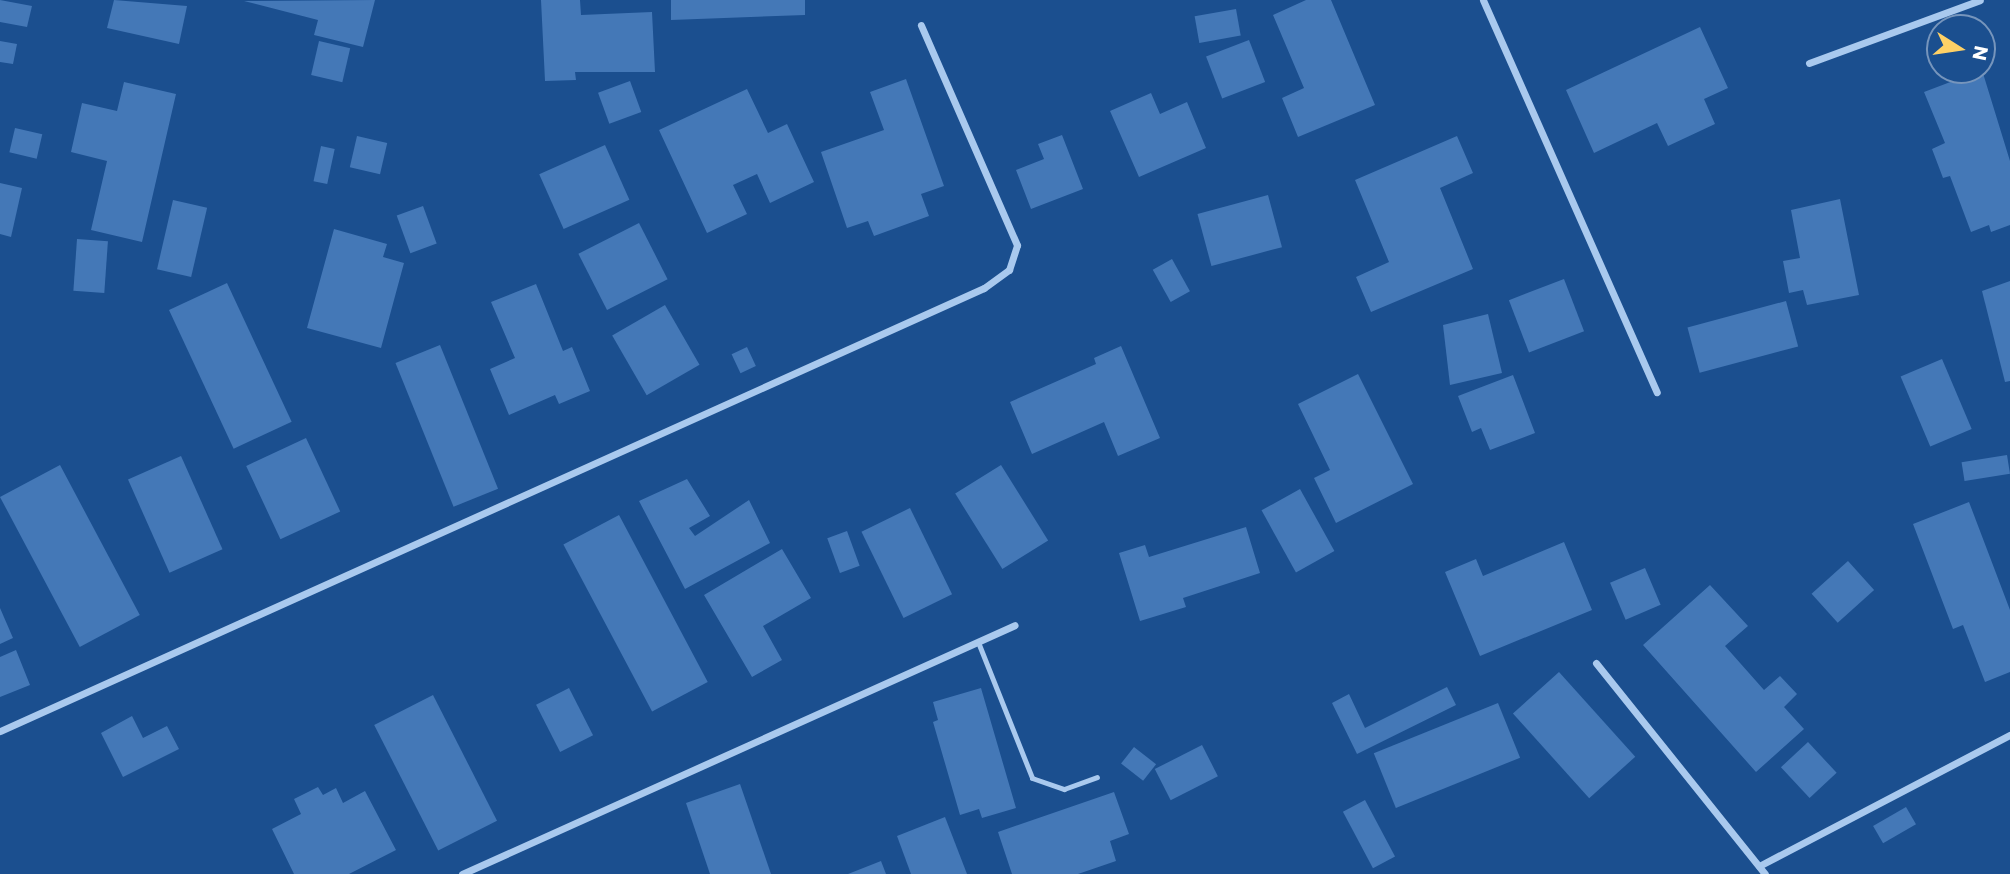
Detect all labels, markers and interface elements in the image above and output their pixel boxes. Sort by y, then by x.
north arrow [1926,14,1996,84]
text: N [1965,43,1995,63]

